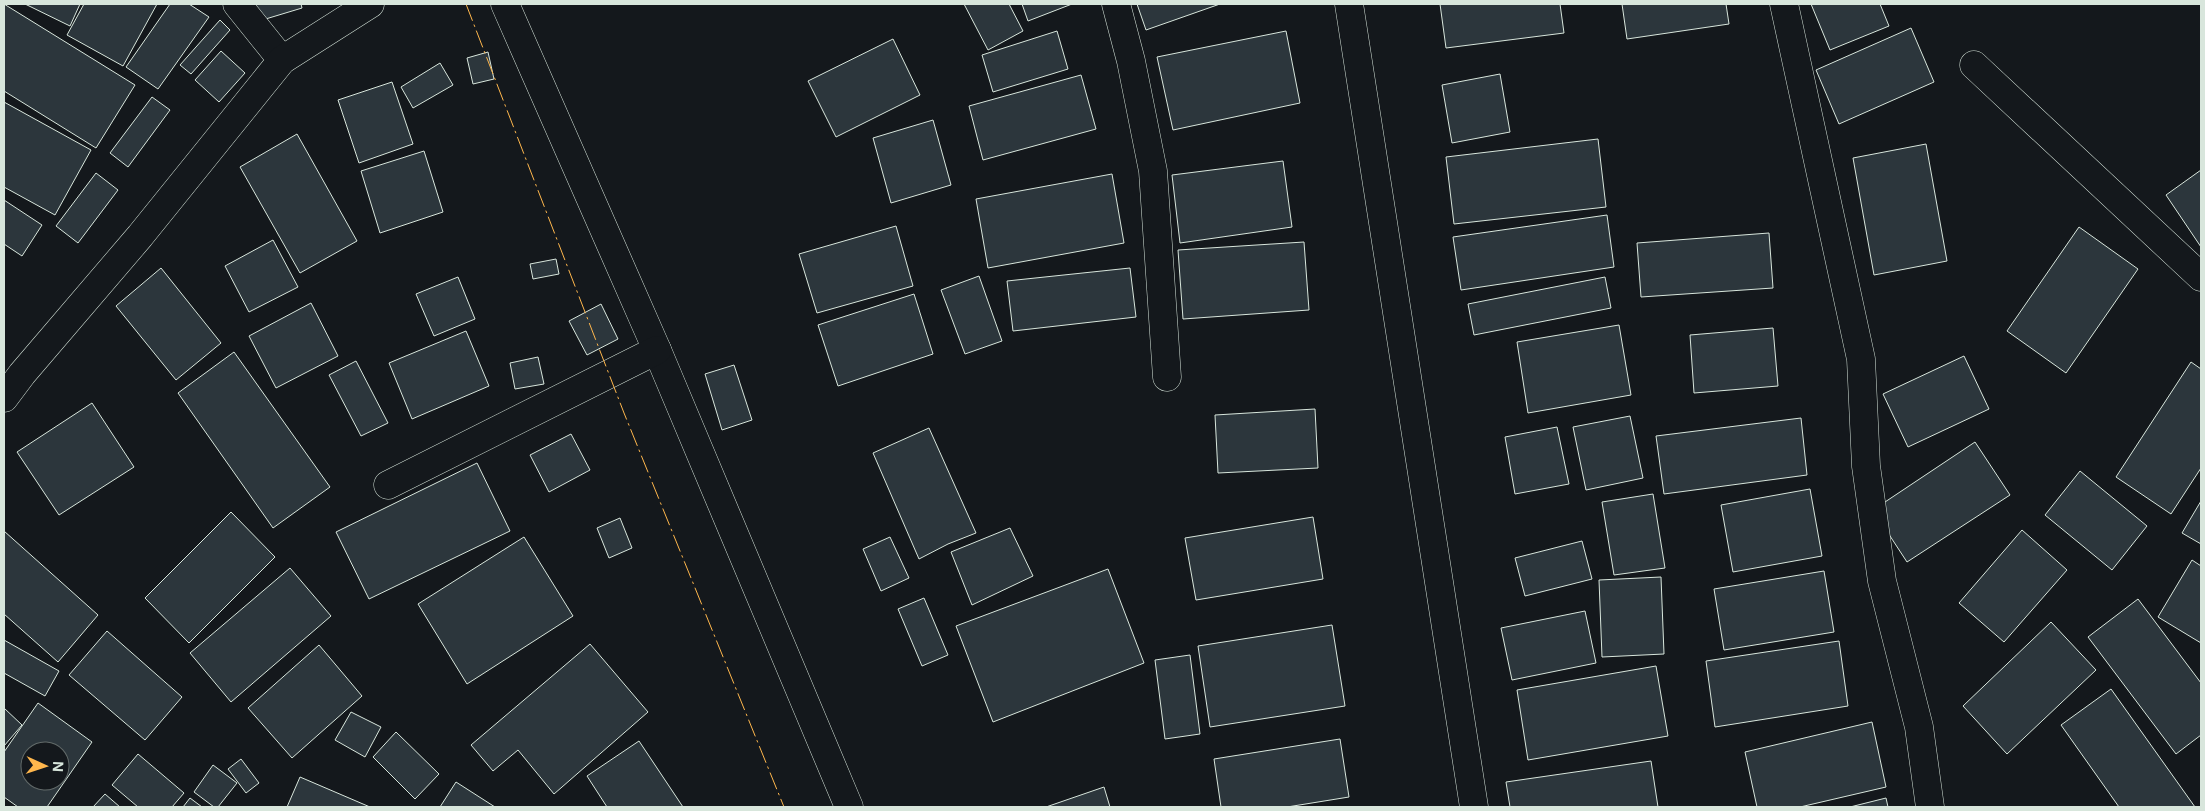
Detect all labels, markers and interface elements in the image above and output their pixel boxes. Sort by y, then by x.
north arrow [20,741,70,791]
text: N [50,761,67,772]

